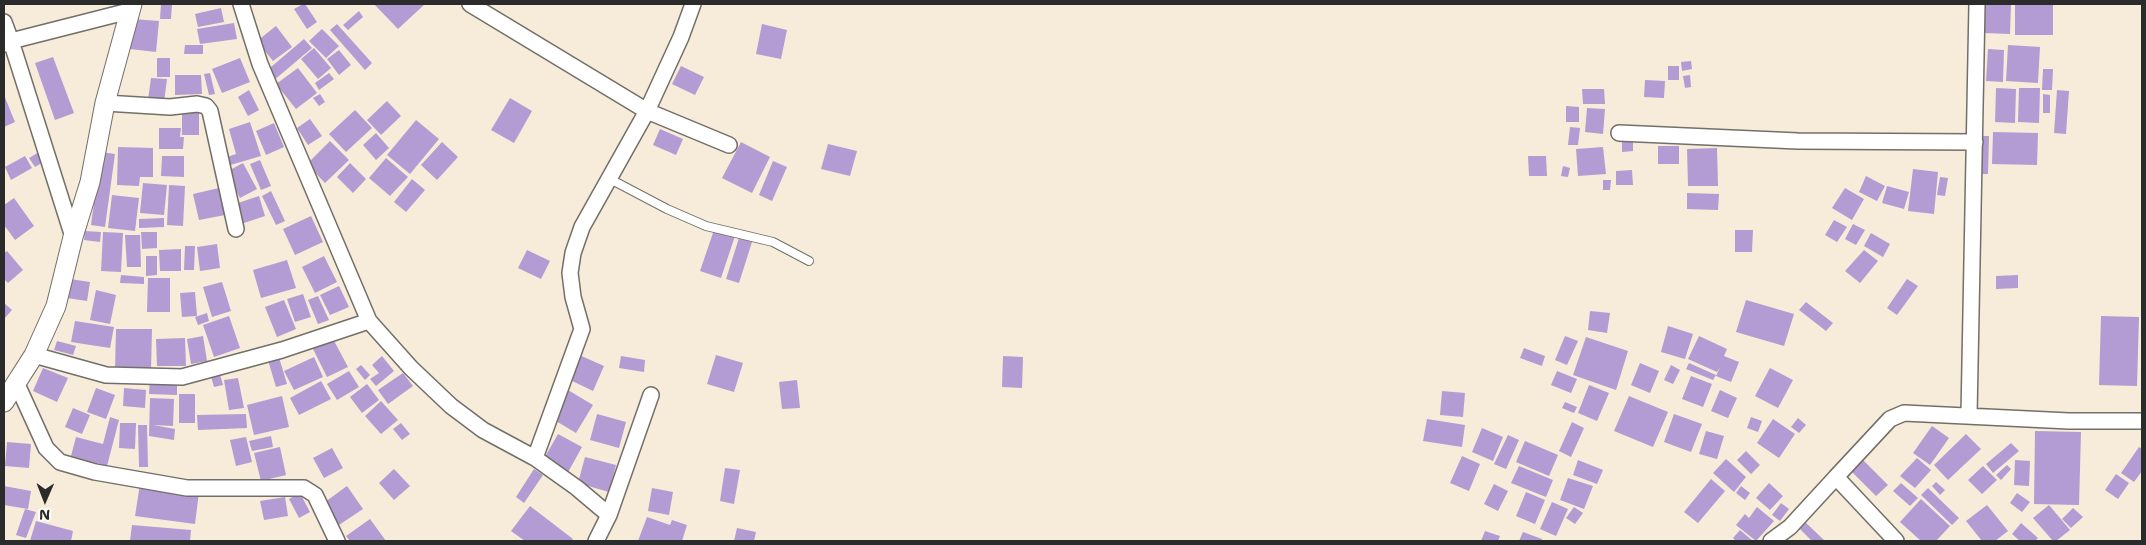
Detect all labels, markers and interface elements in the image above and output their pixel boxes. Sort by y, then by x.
north arrow [20,475,70,525]
text: N [39,506,50,524]

